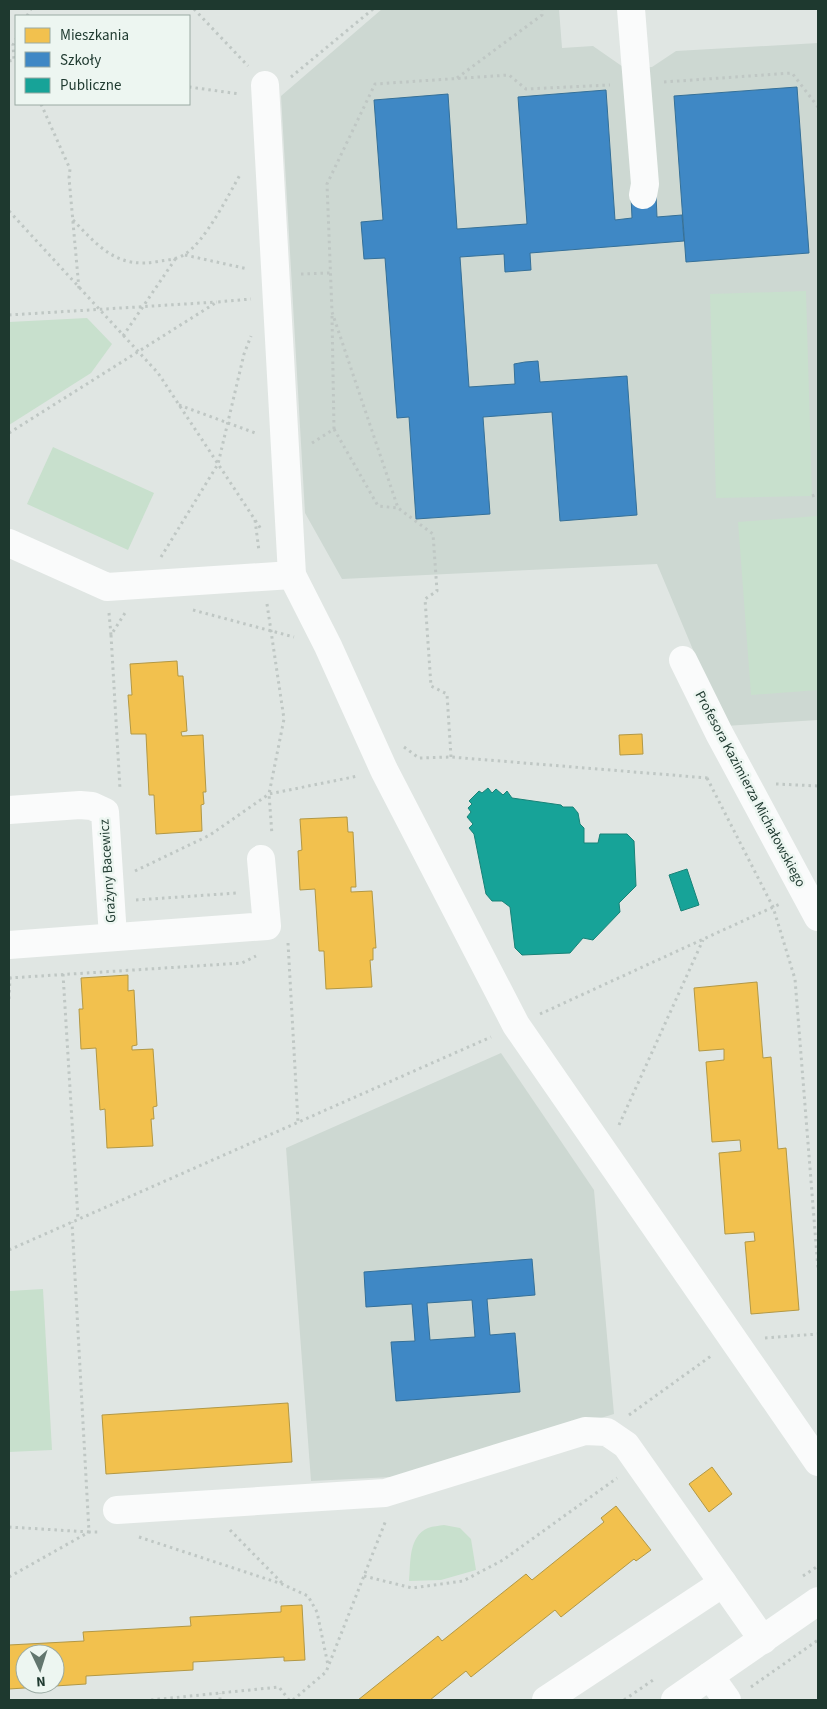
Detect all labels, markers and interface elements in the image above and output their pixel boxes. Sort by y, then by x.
legend [15,15,190,105]
text: Mieszkania [60,25,129,46]
text: Szkoły [60,50,101,71]
text: Publiczne [60,75,121,96]
street label: Profesora Kazimierza Michałowskiego [690,687,810,891]
street label: Grażyny Bacewicz [94,818,122,924]
north arrow [15,1644,65,1694]
text: N [35,1671,46,1691]

